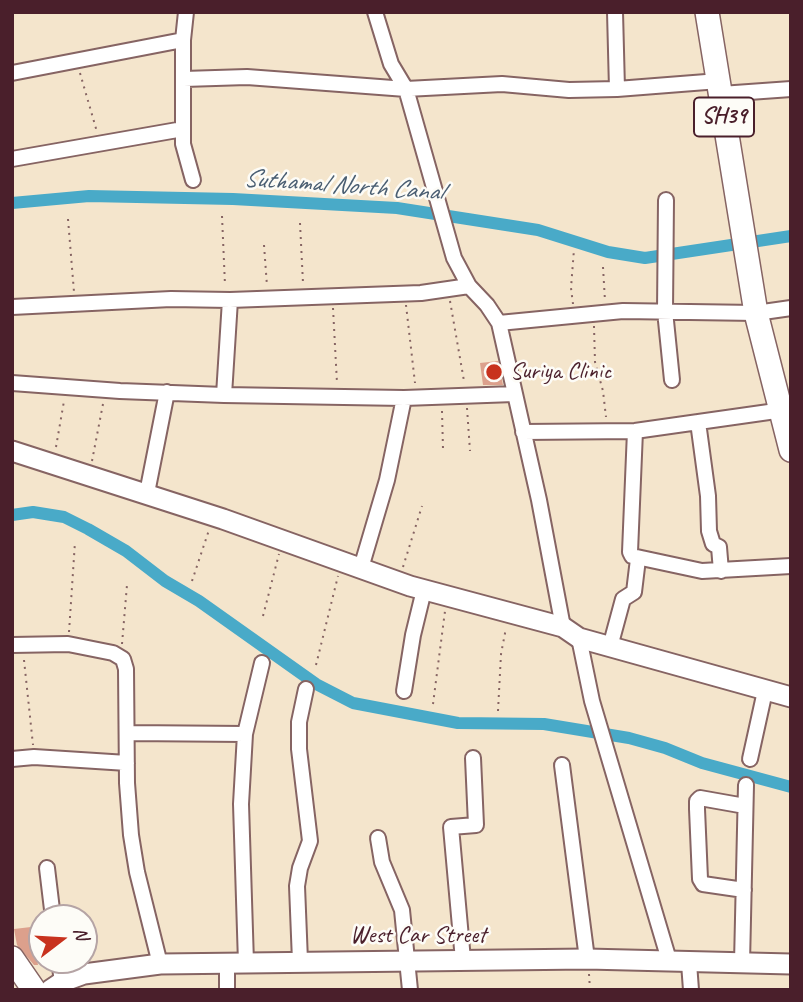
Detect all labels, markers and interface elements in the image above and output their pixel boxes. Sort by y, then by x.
road number: SH39 [694,98,754,136]
water label: Suthamal North Canal [242,163,444,209]
place label: Suriya Clinic [510,358,611,386]
marker: Suriya Clinic [484,362,504,382]
north arrow [28,904,98,974]
street label: West Car Street [350,922,486,950]
text: N [68,924,94,943]

